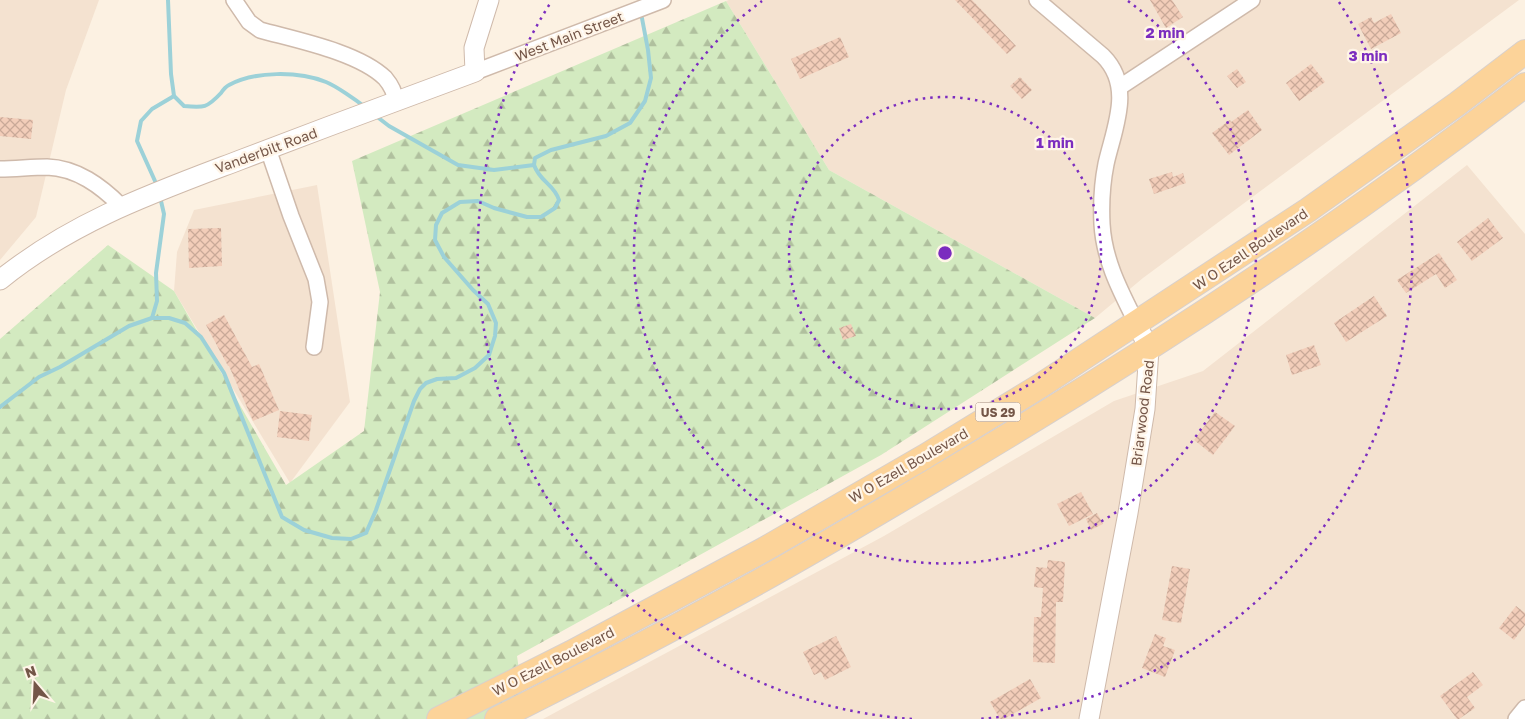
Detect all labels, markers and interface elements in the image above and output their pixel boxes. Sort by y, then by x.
street label: West Main Street [512,7,626,65]
text: 2 min [1145,23,1185,41]
text: 3 min [1348,46,1388,64]
street label: Vanderbilt Road [213,124,319,176]
text: 1 min [1036,133,1074,151]
street label: W O Ezell Boulevard [1189,204,1311,294]
centre of rings [936,244,954,262]
street label: Briarwood Road [1127,359,1157,467]
road number: US 29 [976,402,1020,422]
street label: W O Ezell Boulevard [845,424,971,506]
street label: W O Ezell Boulevard [489,623,617,699]
north arrow [10,659,60,709]
text: N [23,661,38,681]

